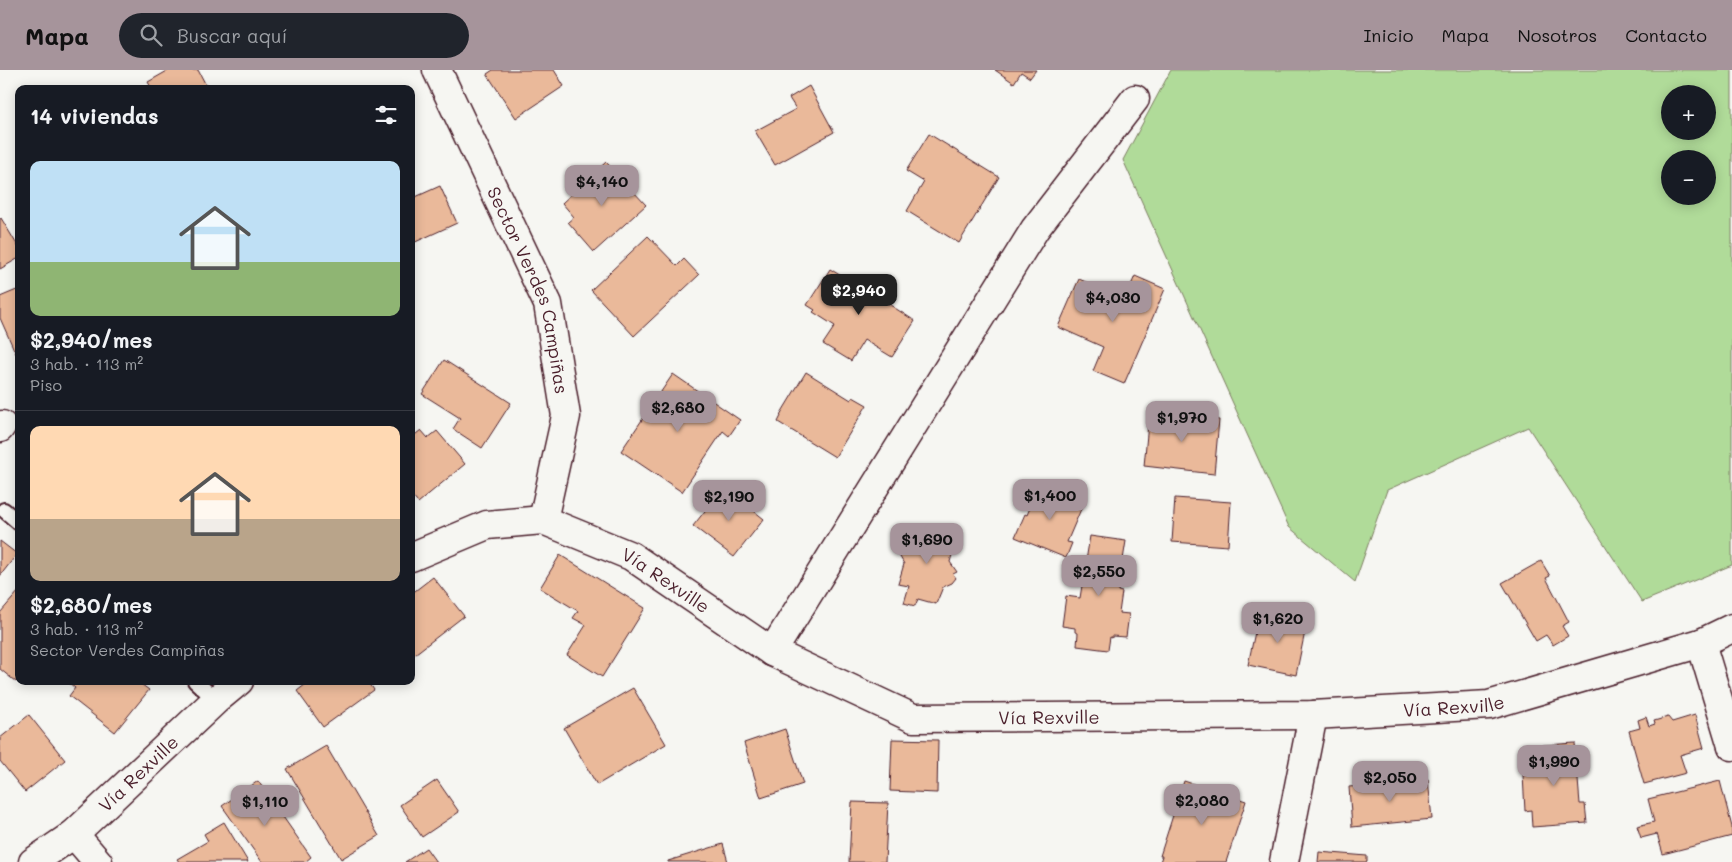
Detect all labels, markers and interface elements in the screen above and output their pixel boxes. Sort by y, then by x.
search box [119,13,469,58]
text: Mapa [25,20,89,51]
icon: search [137,21,165,49]
text: Buscar aquí [177,23,287,48]
text: Inicio [1363,23,1414,47]
text: Mapa [1442,23,1489,47]
text: Nosotros [1517,23,1597,47]
text: Contacto [1625,23,1707,47]
map controls [1661,85,1716,205]
button: + [1661,85,1716,140]
icon: filters [372,101,400,129]
text: 14 viviendas [30,102,158,129]
button: − [1661,150,1716,205]
pin: $4,140 [561,164,643,207]
text: $4,140 [576,170,628,191]
street label: Sector Verdes Campiñas [482,183,574,395]
icon: home [170,193,260,283]
pin: $2,940 [818,274,900,316]
text: $2,940 [832,279,886,300]
pin: $4,030 [1072,280,1154,323]
text: $4,030 [1085,286,1141,307]
text: $2,940/mes [30,326,153,353]
text: 3 hab. · 113 m² [30,353,143,374]
text: Piso [30,374,62,395]
pin: $2,680 [637,390,719,433]
text: $2,680 [651,396,705,417]
pin: $1,970 [1141,400,1223,443]
text: $1,970 [1157,406,1207,427]
icon: home [170,459,260,549]
pin: $1,400 [1009,478,1091,521]
pin: $2,190 [688,480,770,522]
text: $1,400 [1024,484,1076,505]
text: $2,190 [704,485,754,506]
pin: $1,690 [886,522,968,565]
text: $1,690 [901,528,953,549]
street label: Vía Rexville [619,542,715,618]
pin: $2,550 [1058,554,1140,597]
text: $2,550 [1073,560,1125,581]
text: $2,680/mes [30,591,152,618]
pin: $1,620 [1237,602,1319,644]
text: $1,620 [1253,607,1303,628]
text: 3 hab. · 113 m² [30,618,143,639]
text: Sector Verdes Campiñas [30,639,225,660]
street label: Vía Rexville [1402,689,1507,722]
street label: Vía Rexville [998,705,1100,729]
street label: Vía Rexville [93,730,183,817]
pin: $1,990 [1513,744,1595,787]
text: $1,990 [1528,750,1580,771]
pin: $2,050 [1349,760,1431,803]
text: $2,050 [1363,766,1417,787]
pin: $1,110 [224,784,306,827]
pin: $2,080 [1161,784,1243,826]
text: $2,080 [1175,789,1229,810]
text: $1,110 [242,790,288,811]

